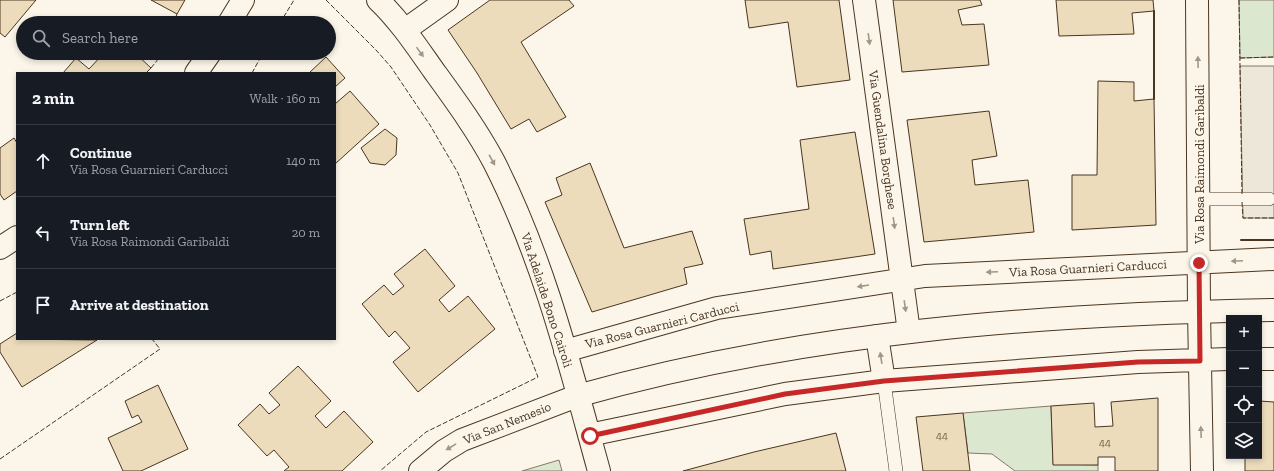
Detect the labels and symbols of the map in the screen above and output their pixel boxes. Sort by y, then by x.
one-way arrow [866,33,872,45]
one-way arrow [416,47,424,57]
one-way arrow [1195,55,1201,68]
street label: Via Guendalina Borghese [866,68,900,211]
street label: Via Rosa Raimondi Garibaldi [1192,84,1207,245]
one-way arrow [489,154,496,166]
one-way arrow [891,217,897,229]
street label: Via Adelaide Bono Cairoli [518,230,576,370]
route end [1190,254,1208,272]
street label: Via Rosa Guarnieri Carducci [1008,256,1168,280]
one-way arrow [1231,257,1243,264]
one-way arrow [986,269,998,276]
one-way arrow [857,283,869,289]
street label: Via Rosa Guarnieri Carducci [583,299,741,352]
one-way arrow [902,300,908,312]
one-way arrow [877,352,883,364]
street label: Via San Nemesio [460,398,553,448]
one-way arrow [1198,425,1204,438]
route start [581,427,599,445]
house number: 44 [936,429,948,442]
house number: 44 [1099,436,1111,449]
one-way arrow [445,444,457,451]

